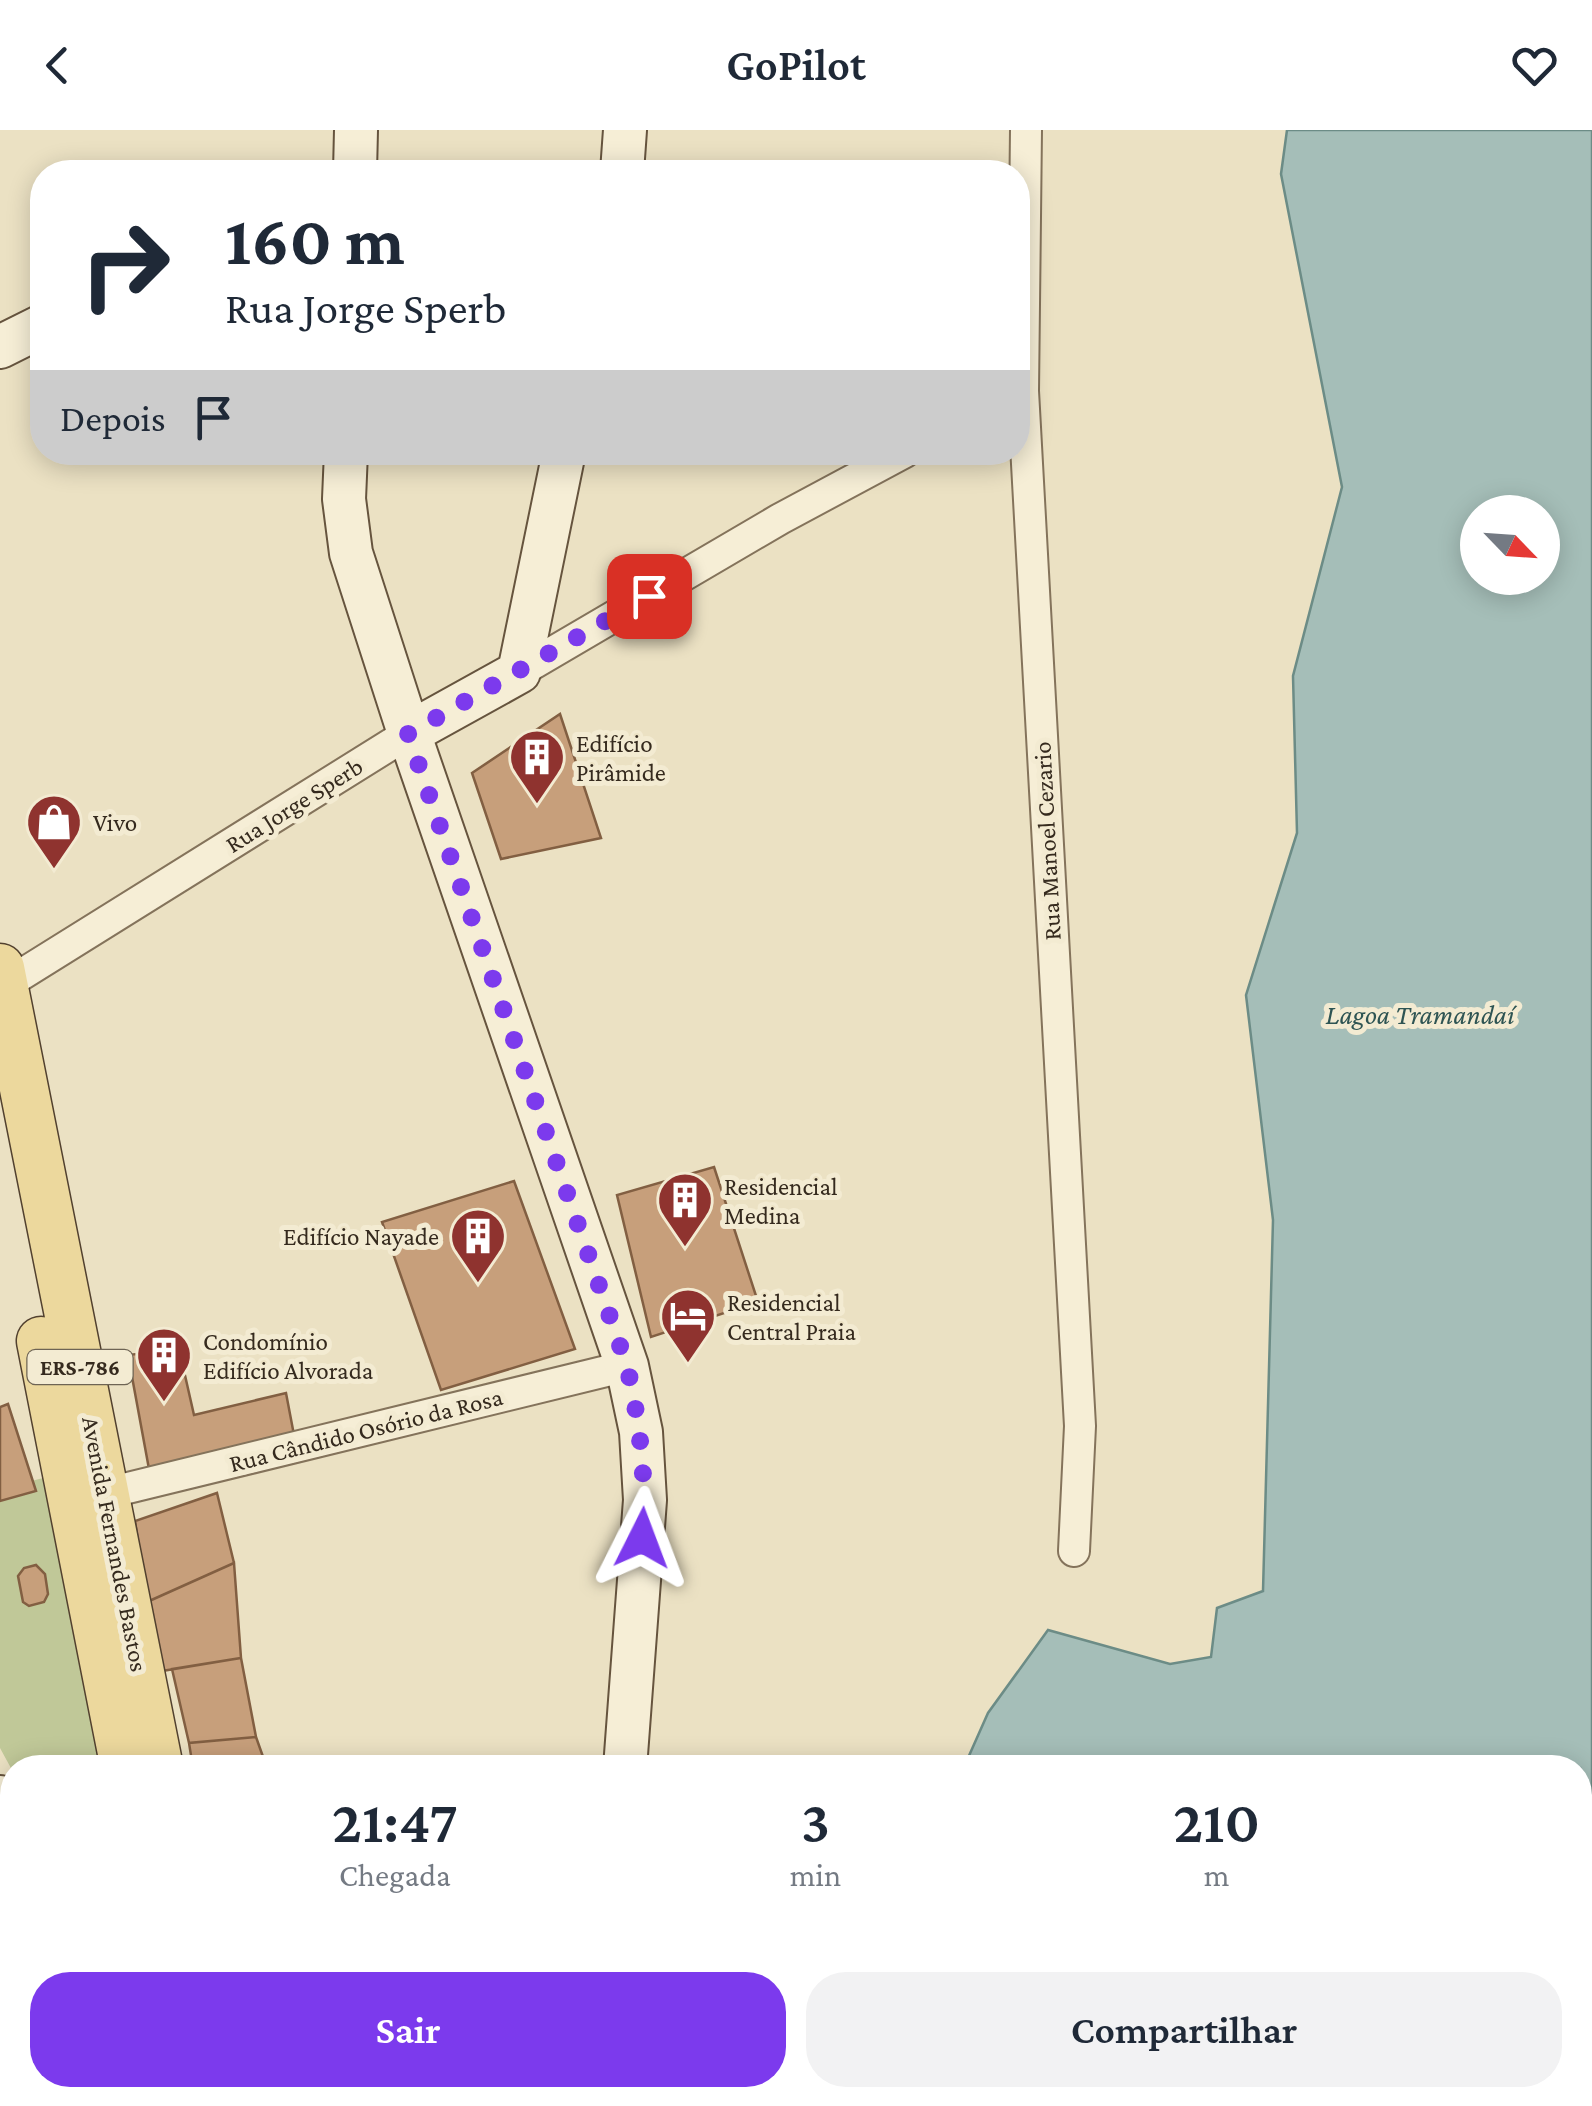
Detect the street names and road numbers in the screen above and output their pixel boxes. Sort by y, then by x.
street label: Rua Manoel Cezario [1028,741,1066,941]
street label: Rua Jorge Sperb [221,752,368,859]
road number: ERS-786 [28,1350,132,1384]
street label: Rua Cândido Osório da Rosa [226,1383,506,1477]
street label: Avenida Fernandes Bastos [77,1414,153,1674]

